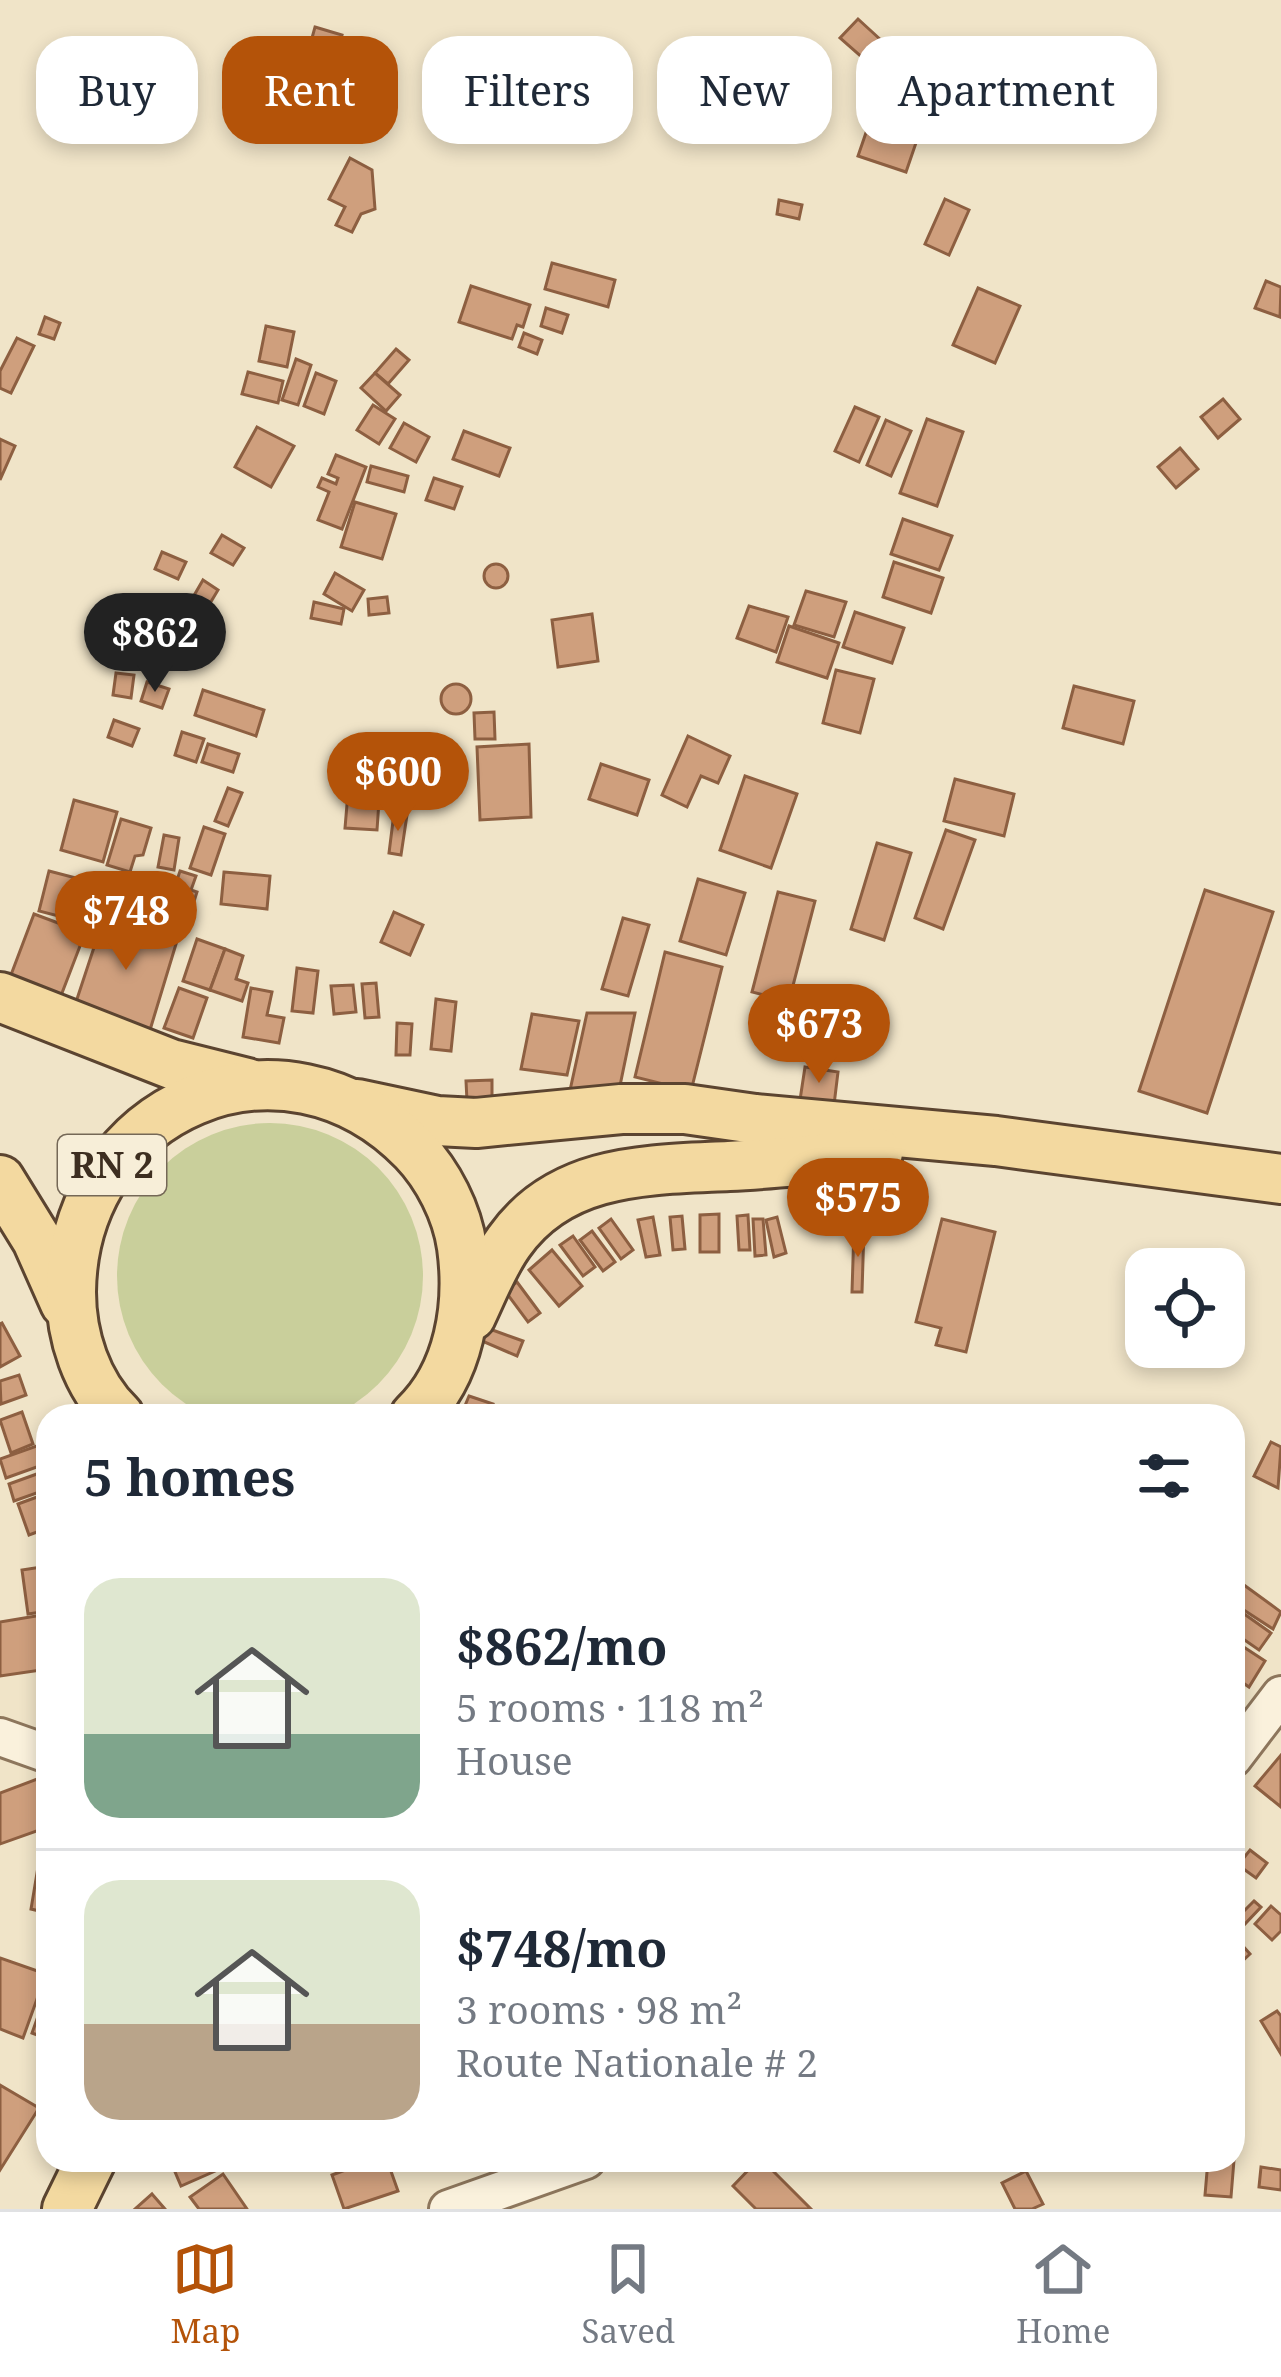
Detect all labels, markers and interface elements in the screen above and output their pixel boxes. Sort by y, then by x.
chip: Buy [36,36,198,144]
chip: Rent [222,36,398,144]
chip: Filters [422,36,633,144]
chip: New [657,36,832,144]
chip: Apartment [856,36,1157,144]
pin: $862 [84,593,226,695]
text: $862 [111,605,199,658]
pin: $600 [327,732,469,834]
text: $600 [354,744,442,797]
pin: $748 [55,871,197,973]
text: $748 [82,883,170,936]
pin: $673 [748,984,890,1086]
text: $673 [775,996,863,1049]
road number: RN 2 [58,1135,166,1195]
pin: $575 [787,1158,929,1260]
text: $575 [814,1170,902,1223]
map controls [1125,1248,1245,1368]
button: locate [1125,1248,1245,1368]
text: 5 homes [84,1441,295,1511]
icon: filters [1131,1443,1197,1509]
text: $862/mo [456,1610,668,1680]
icon: home [180,1626,324,1770]
text: 5 rooms · 118 m² [456,1680,764,1733]
text: House [456,1733,573,1786]
text: $748/mo [456,1912,668,1982]
icon: home [180,1928,324,2072]
text: 3 rooms · 98 m² [456,1982,742,2035]
text: Route Nationale # 2 [456,2035,818,2088]
tab: Map [171,2236,240,2353]
tab: Saved [582,2236,675,2353]
tab: Home [1016,2236,1110,2353]

